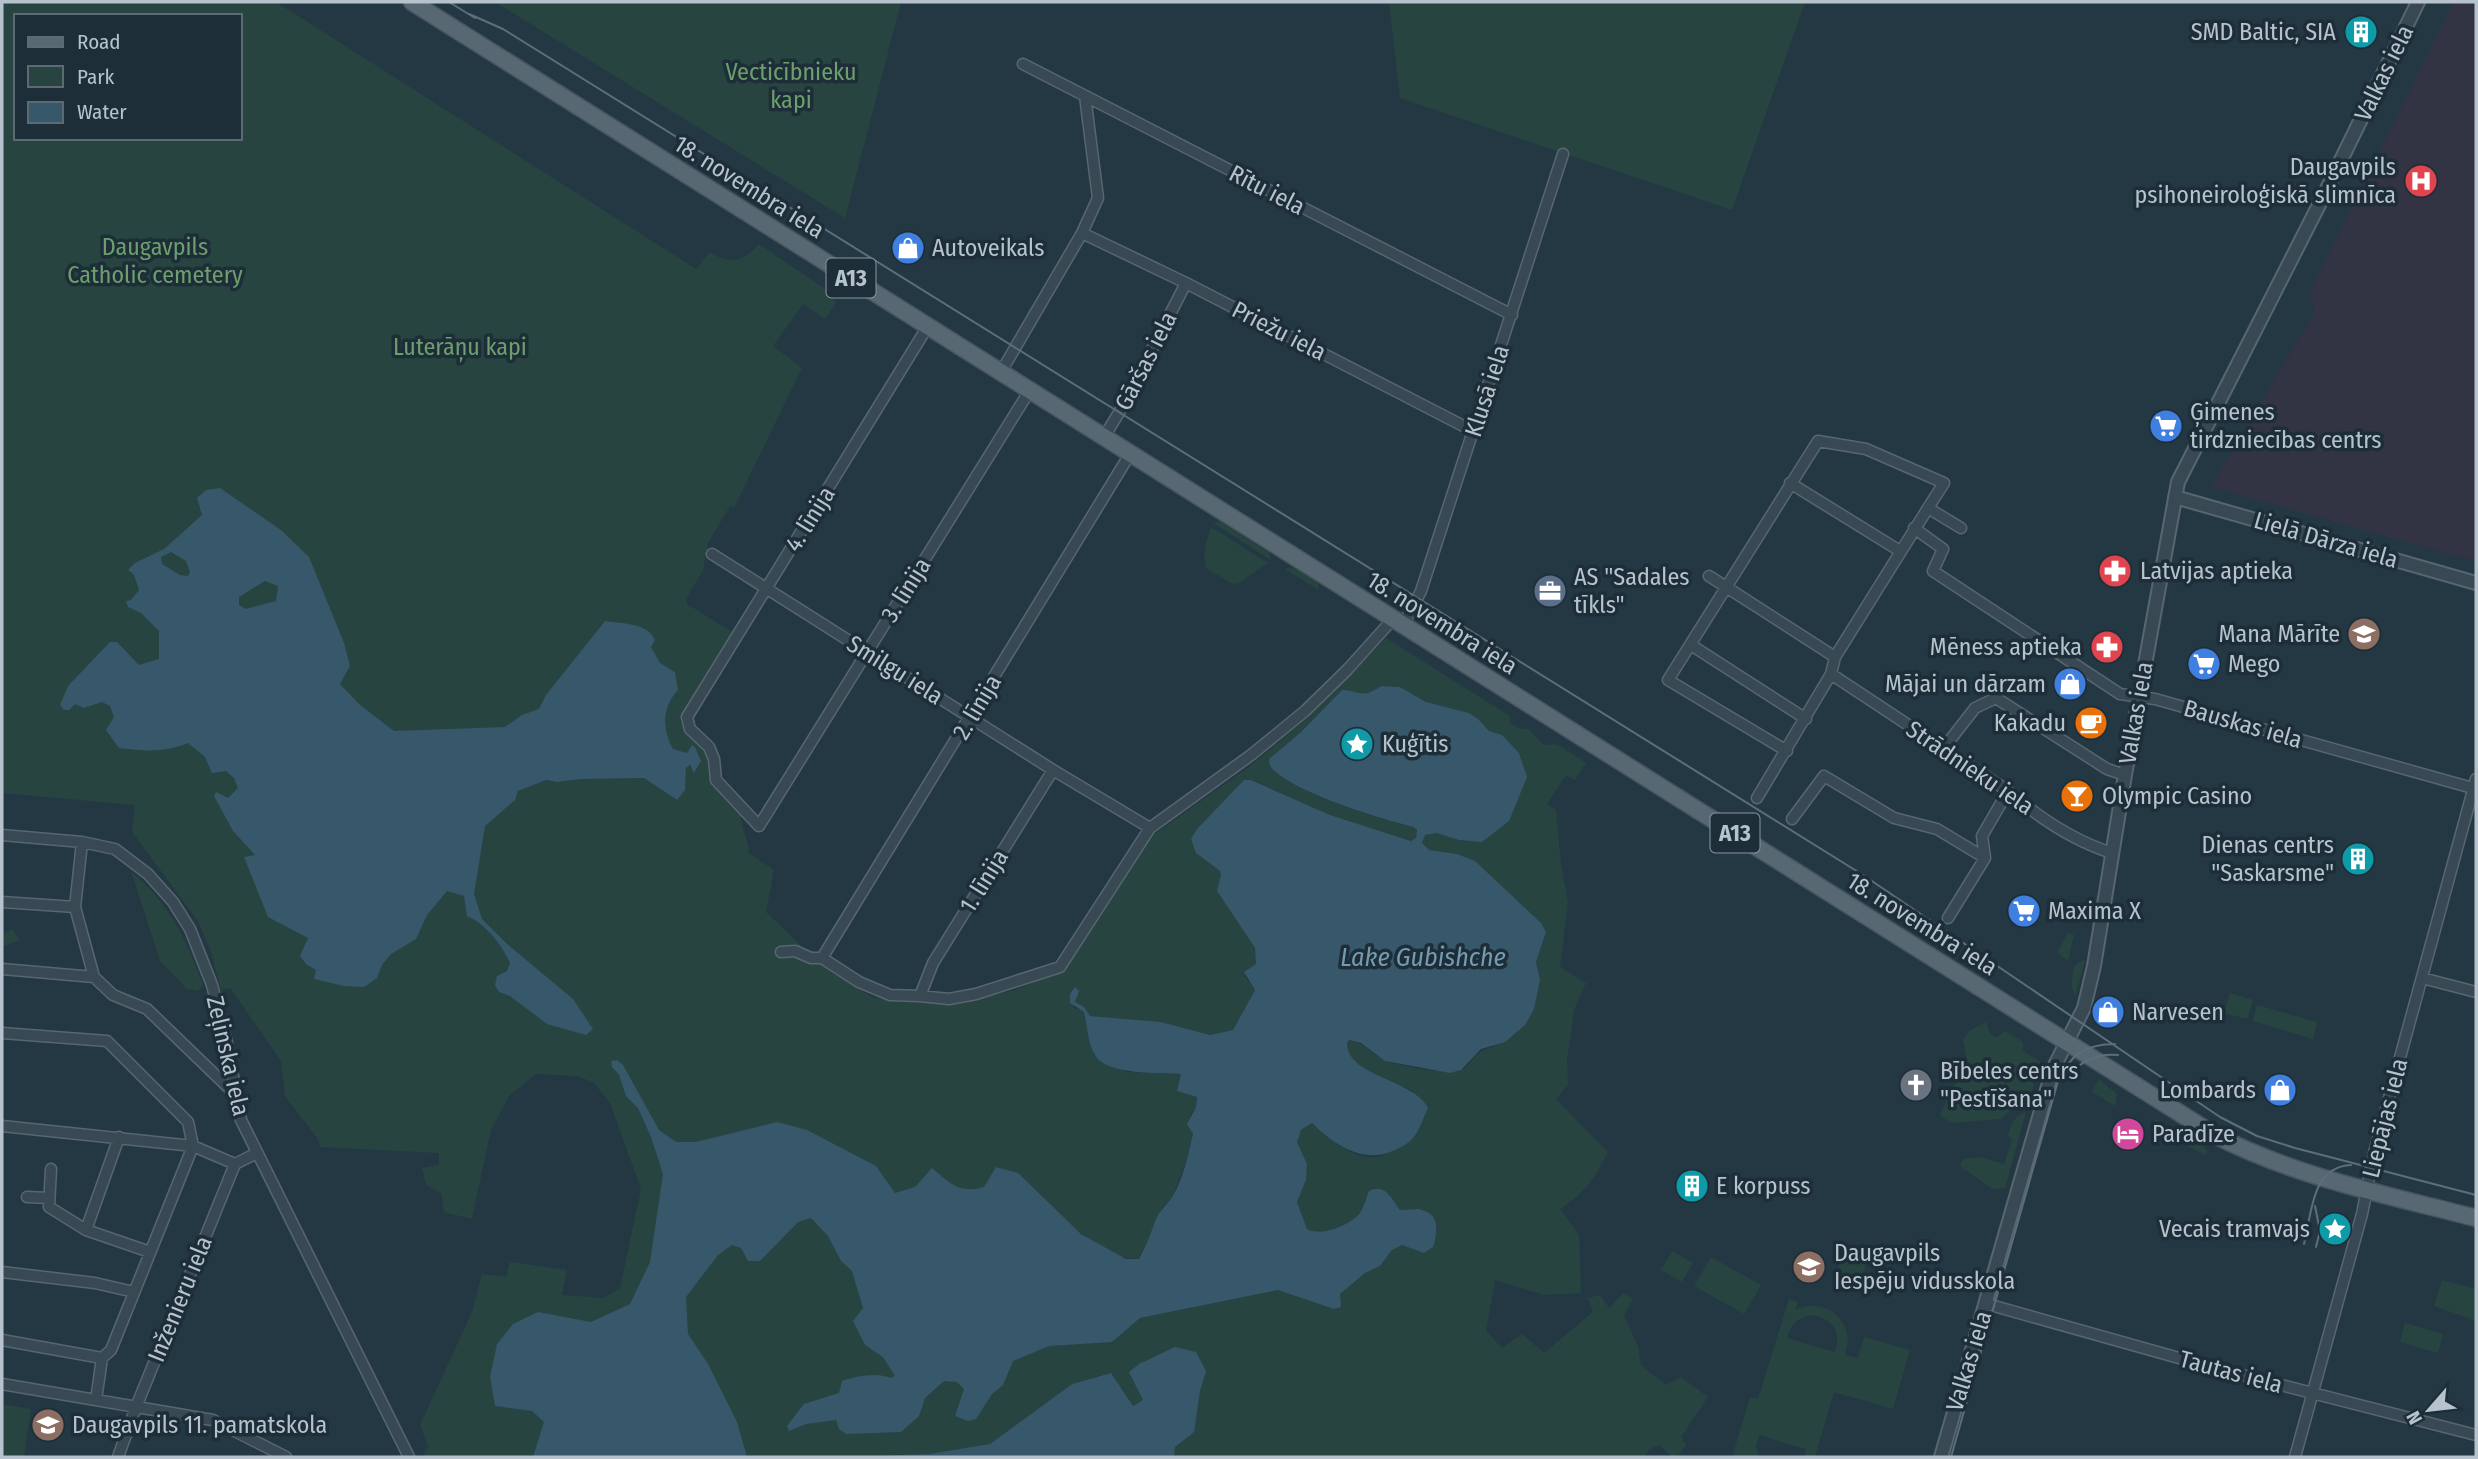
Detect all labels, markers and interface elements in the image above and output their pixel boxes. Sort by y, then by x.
building icon: SMD Baltic, SIA [2342,13,2380,51]
legend [14,14,242,140]
place label: SMD Baltic, SIA [2191,18,2336,46]
street label: Valkas iela [2349,20,2419,126]
text: Road [77,29,121,55]
park label: Vecticībnieku kapi [725,58,857,114]
text: Park [77,64,115,90]
text: Water [77,99,127,125]
street label: 18. novembra iela [669,130,829,244]
place label: Daugavpils psihoneiroloģiskā slimnīca [2135,153,2396,209]
street label: Rītu iela [1225,159,1309,221]
hospital icon: Daugavpils psihoneiroloģiskā slimnīca [2402,162,2440,200]
shop icon: Autoveikals [889,229,927,267]
park label: Daugavpils Catholic cemetery [67,233,243,289]
place label: Autoveikals [932,234,1045,262]
road number: A13 [826,258,876,298]
street label: Priežu iela [1227,295,1331,367]
street label: Gāršas iela [1109,307,1183,415]
park label: Luterāņu kapi [393,333,527,363]
street label: Klusā iela [1459,342,1515,440]
place label: Ģimenes tirdzniecības centrs [2190,398,2382,454]
supermarket icon: Ģimenes tirdzniecības centrs [2147,407,2185,445]
street label: 4. līnija [779,481,841,557]
street label: Lielā Dārza iela [2251,506,2401,574]
pharmacy icon: Latvijas aptieka [2096,552,2134,590]
street label: 3. līnija [875,553,937,627]
place label: Latvijas aptieka [2140,557,2293,585]
place label: AS "Sadales tīkls" [1574,563,1690,619]
street label: 18. novembra iela [1362,566,1522,680]
office icon: AS "Sadales tīkls" [1531,572,1569,610]
school or university icon: Mana Mārīte [2345,615,2383,653]
place label: Mana Mārīte [2219,620,2340,648]
pharmacy icon: Mēness aptieka [2088,628,2126,666]
street label: Smilgu iela [842,630,948,710]
place label: Mēness aptieka [1930,633,2082,661]
supermarket icon: Mego [2185,645,2223,683]
place label: Mego [2228,650,2280,678]
street label: Valkas iela [2113,660,2159,766]
shop icon: Mājai un dārzam [2051,665,2089,703]
street label: 2. līnija [947,670,1007,744]
place label: Mājai un dārzam [1885,670,2046,698]
street label: Bauskas iela [2181,694,2305,754]
cafe icon: Kakadu [2072,704,2110,742]
place label: Kakadu [1994,709,2066,737]
street label: Strādnieku iela [1901,715,2039,821]
place icon: Kuģītis [1338,725,1376,763]
place label: Kuģītis [1382,730,1449,758]
bar icon: Olympic Casino [2058,777,2096,815]
place label: Olympic Casino [2102,782,2252,810]
road number: A13 [1710,814,1760,852]
place label: Dienas centrs "Saskarsme" [2202,831,2334,887]
building icon: Dienas centrs "Saskarsme" [2339,840,2377,878]
street label: 1. līnija [954,844,1014,918]
street label: 18. novembra iela [1842,867,2002,981]
supermarket icon: Maxima X [2005,892,2043,930]
place label: Maxima X [2048,897,2141,925]
water label: Lake Gubishche [1340,942,1506,973]
street label: Zeļinska iela [200,993,255,1119]
shop icon: Narvesen [2089,993,2127,1031]
place label: Narvesen [2132,998,2224,1026]
street label: Liepājas iela [2357,1055,2413,1181]
place label: Bībeles centrs "Pestīšana" [1940,1057,2079,1113]
church icon: Bībeles centrs "Pestīšana" [1897,1066,1935,1104]
shop icon: Lombards [2261,1071,2299,1109]
place label: Lombards [2160,1076,2256,1104]
hotel icon: Paradīze [2109,1115,2147,1153]
place label: Paradīze [2152,1120,2235,1148]
building icon: E korpuss [1673,1167,1711,1205]
place label: E korpuss [1716,1172,1810,1200]
place icon: Vecais tramvajs [2316,1210,2354,1248]
place label: Vecais tramvajs [2159,1215,2310,1243]
street label: Inženieru iela [142,1232,218,1366]
place label: Daugavpils Iespēju vidusskola [1834,1239,2015,1295]
school or university icon: Daugavpils Iespēju vidusskola [1790,1248,1828,1286]
street label: Valkas iela [1941,1308,1997,1414]
street label: Tautas iela [2177,1345,2285,1399]
north arrow [2394,1375,2464,1445]
school or university icon: Daugavpils 11. pamatskola [29,1406,67,1444]
text: N [2402,1407,2427,1428]
place label: Daugavpils 11. pamatskola [72,1411,327,1439]

